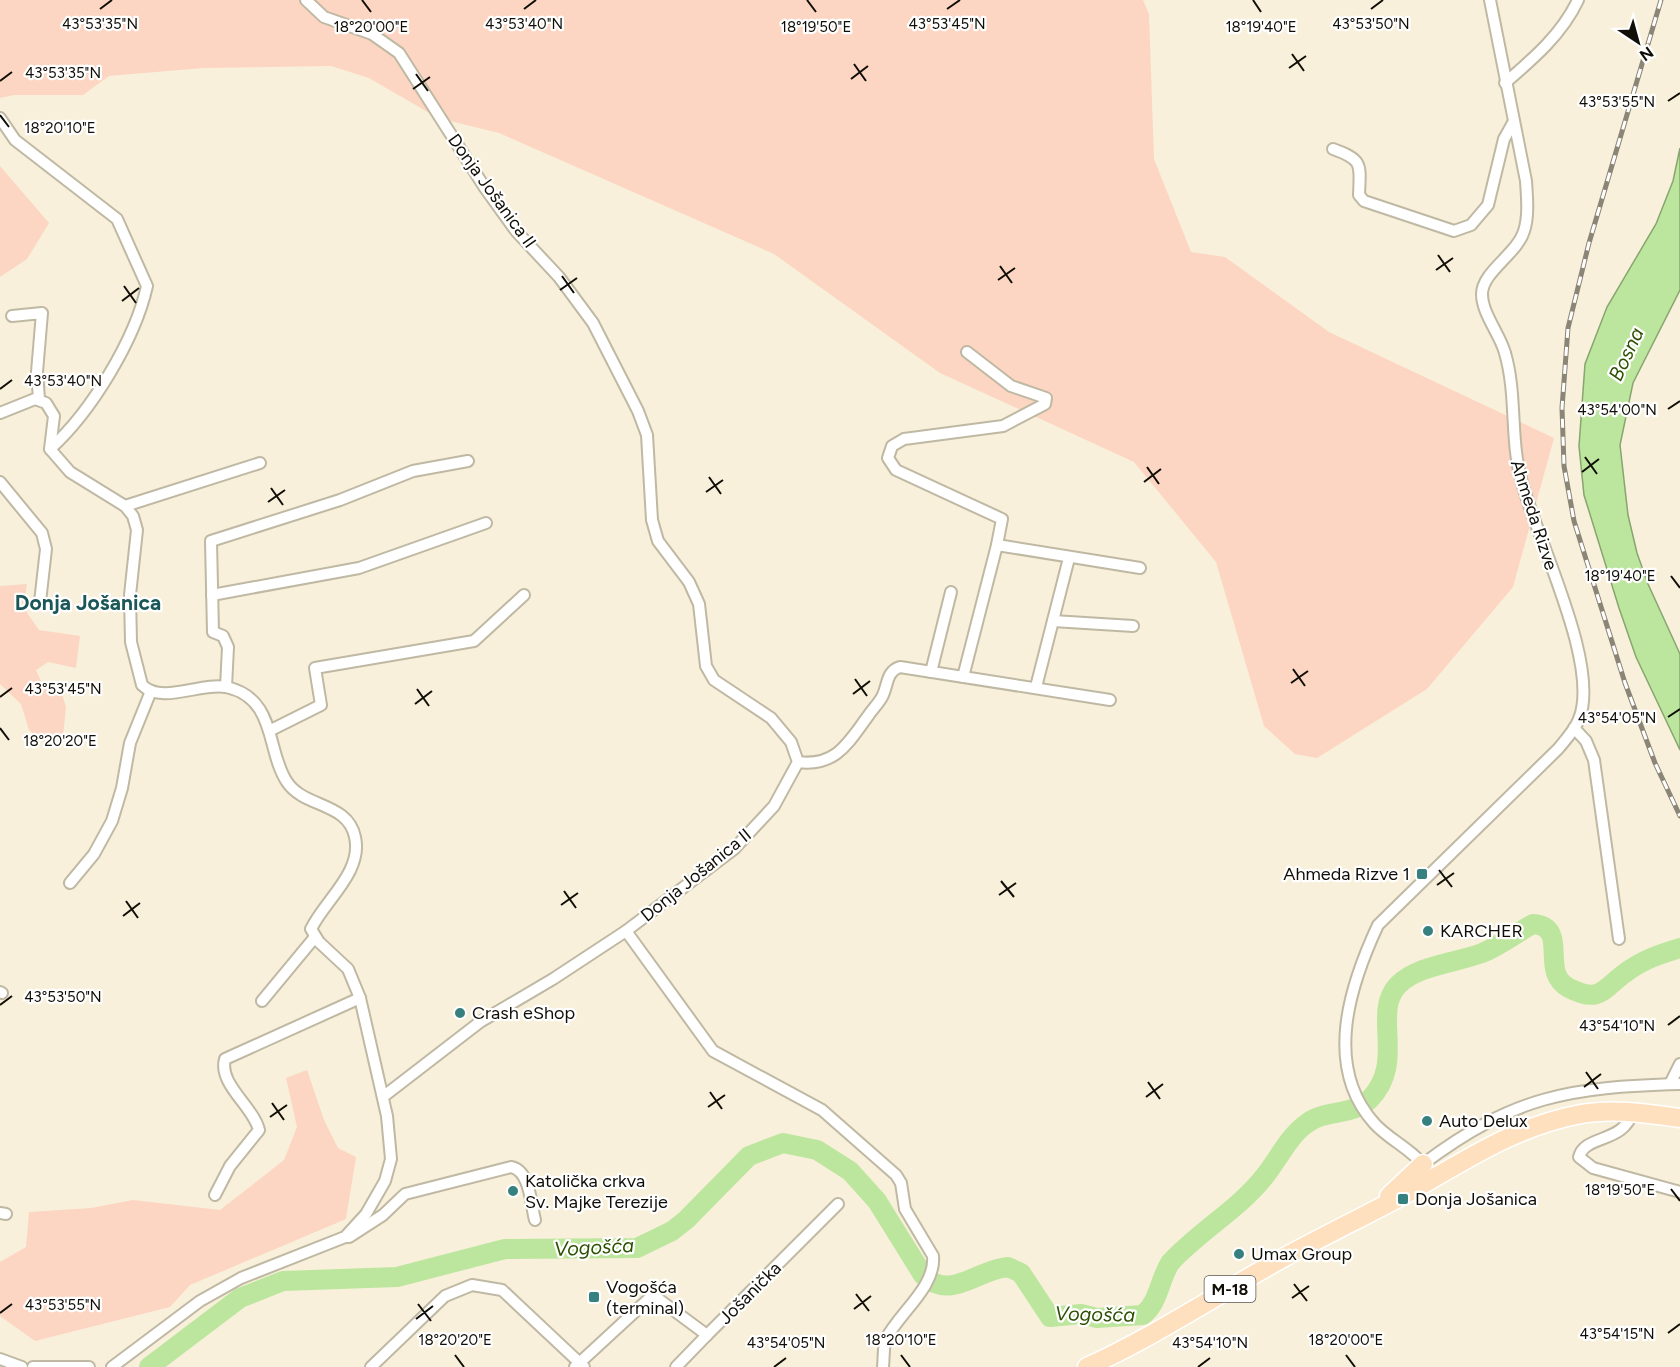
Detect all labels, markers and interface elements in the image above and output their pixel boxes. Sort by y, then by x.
north arrow [1608,12,1668,72]
text: 43°53'35"N [62,15,138,33]
text: 43°53'40"N [485,15,563,33]
text: 43°53'45"N [908,15,986,33]
text: 43°53'50"N [1332,15,1410,33]
text: 18°20'00"E [334,18,408,36]
text: 18°19'50"E [781,18,851,36]
text: 18°19'40"E [1225,18,1297,36]
text: N [1636,42,1657,65]
text: 43°53'35"N [25,64,101,82]
text: 43°53'55"N [1579,93,1655,111]
text: 18°20'10"E [24,119,96,137]
street label: Donja Jošanica II [443,130,541,252]
water label: Bosna [1603,323,1649,385]
text: 43°53'40"N [24,372,102,390]
text: 43°54'00"N [1577,401,1657,419]
street label: Ahmeda Rizve [1506,457,1562,573]
text: 18°19'40"E [1584,567,1656,585]
district label: Donja Jošanica [15,590,161,615]
text: 43°53'45"N [24,680,102,698]
text: 43°54'05"N [1578,709,1656,727]
text: 18°20'20"E [23,732,97,750]
street label: Donja Jošanica II [636,824,756,926]
place label: Ahmeda Rizve 1 [1283,863,1410,885]
marker: Ahmeda Rizve 1 [1415,867,1429,881]
place label: KARCHER [1440,920,1523,942]
marker: KARCHER [1421,924,1435,938]
text: 43°53'50"N [24,988,102,1006]
place label: Crash eShop [472,1002,575,1024]
marker: Crash eShop [453,1006,467,1020]
text: 43°54'10"N [1579,1017,1655,1035]
place label: Auto Delux [1439,1110,1528,1132]
marker: Auto Delux [1420,1114,1434,1128]
place label: Katolička crkva Sv. Majke Terezije [525,1170,668,1213]
text: 18°19'50"E [1585,1181,1655,1199]
marker: Katolička crkva Sv. Majke Terezije [506,1184,520,1198]
place label: Donja Jošanica [1415,1188,1537,1210]
marker: Donja Jošanica [1396,1192,1410,1206]
water label: Vogošća [553,1233,635,1261]
place label: Umax Group [1251,1243,1352,1265]
marker: Umax Group [1232,1247,1246,1261]
street label: Jošanička [714,1257,786,1329]
place label: Vogošća (terminal) [606,1276,684,1319]
road number: M-18 [1204,1276,1256,1302]
marker: Vogošća (terminal) [587,1290,601,1304]
text: 43°53'55"N [25,1296,101,1314]
water label: Vogošća [1055,1301,1135,1327]
text: 43°54'15"N [1579,1325,1655,1343]
text: 18°20'20"E [418,1331,492,1349]
text: 18°20'10"E [865,1331,937,1349]
text: 18°20'00"E [1309,1331,1383,1349]
text: 43°54'05"N [747,1334,825,1352]
text: 43°54'10"N [1172,1334,1248,1352]

